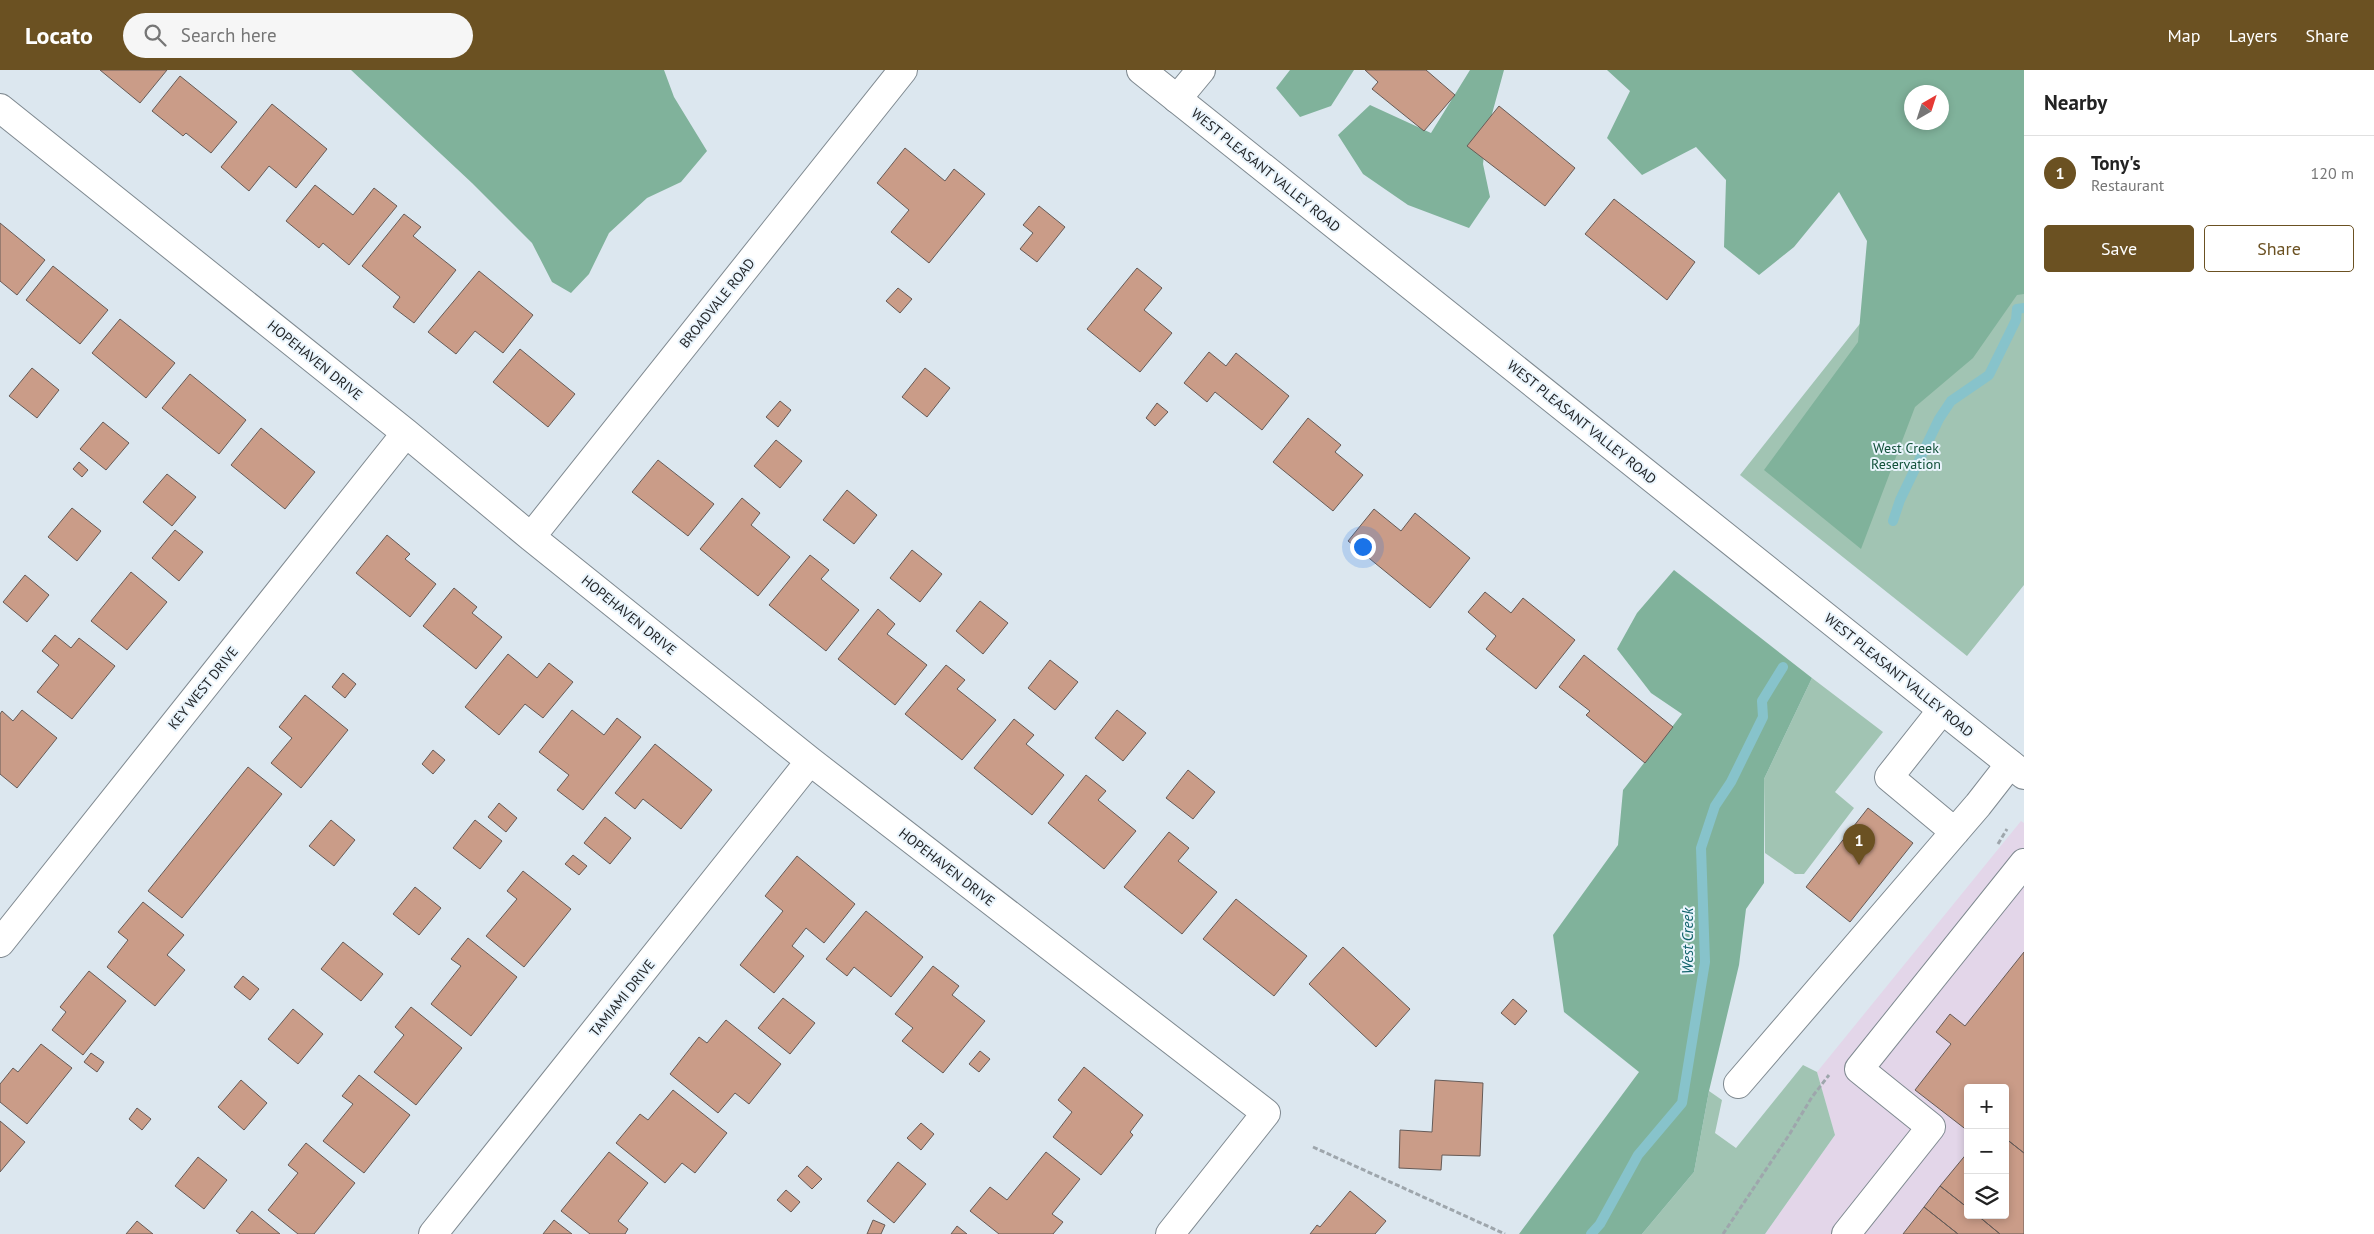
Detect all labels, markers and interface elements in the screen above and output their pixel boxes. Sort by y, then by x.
search box [123,13,473,58]
text: Locato [25,20,93,51]
icon: search [141,21,169,49]
text: Search here [181,23,277,47]
text: Map [2168,24,2200,47]
text: Layers [2228,24,2277,47]
text: Share [2305,24,2349,47]
north arrow [1904,85,1949,130]
text: Nearby [2044,89,2107,116]
street label: WEST PLEASANT VALLEY ROAD [1188,104,1344,236]
text: Tony's [2091,151,2140,175]
text: 1 [2055,163,2065,183]
text: 120 m [2311,163,2354,183]
text: Restaurant [2091,175,2164,195]
button: Save [2044,225,2194,272]
button: Share [2204,225,2354,272]
street label: BROADVALE ROAD [675,254,759,352]
street label: HOPEHAVEN DRIVE [264,316,366,404]
street label: WEST PLEASANT VALLEY ROAD [1504,356,1660,488]
park label: West Creek Reservation [1871,439,1941,473]
your location [1350,534,1376,560]
street label: HOPEHAVEN DRIVE [578,571,680,659]
street label: WEST PLEASANT VALLEY ROAD [1821,609,1977,741]
street label: KEY WEST DRIVE [164,643,242,733]
street label: HOPEHAVEN DRIVE [895,824,999,910]
pin: 1 [1843,824,1875,865]
water label: West Creek [1678,907,1697,974]
street label: TAMIAMI DRIVE [585,956,659,1040]
map controls [1964,1084,2009,1219]
button: + [1964,1084,2009,1129]
button: − [1964,1129,2009,1174]
button: layers [1964,1174,2009,1219]

